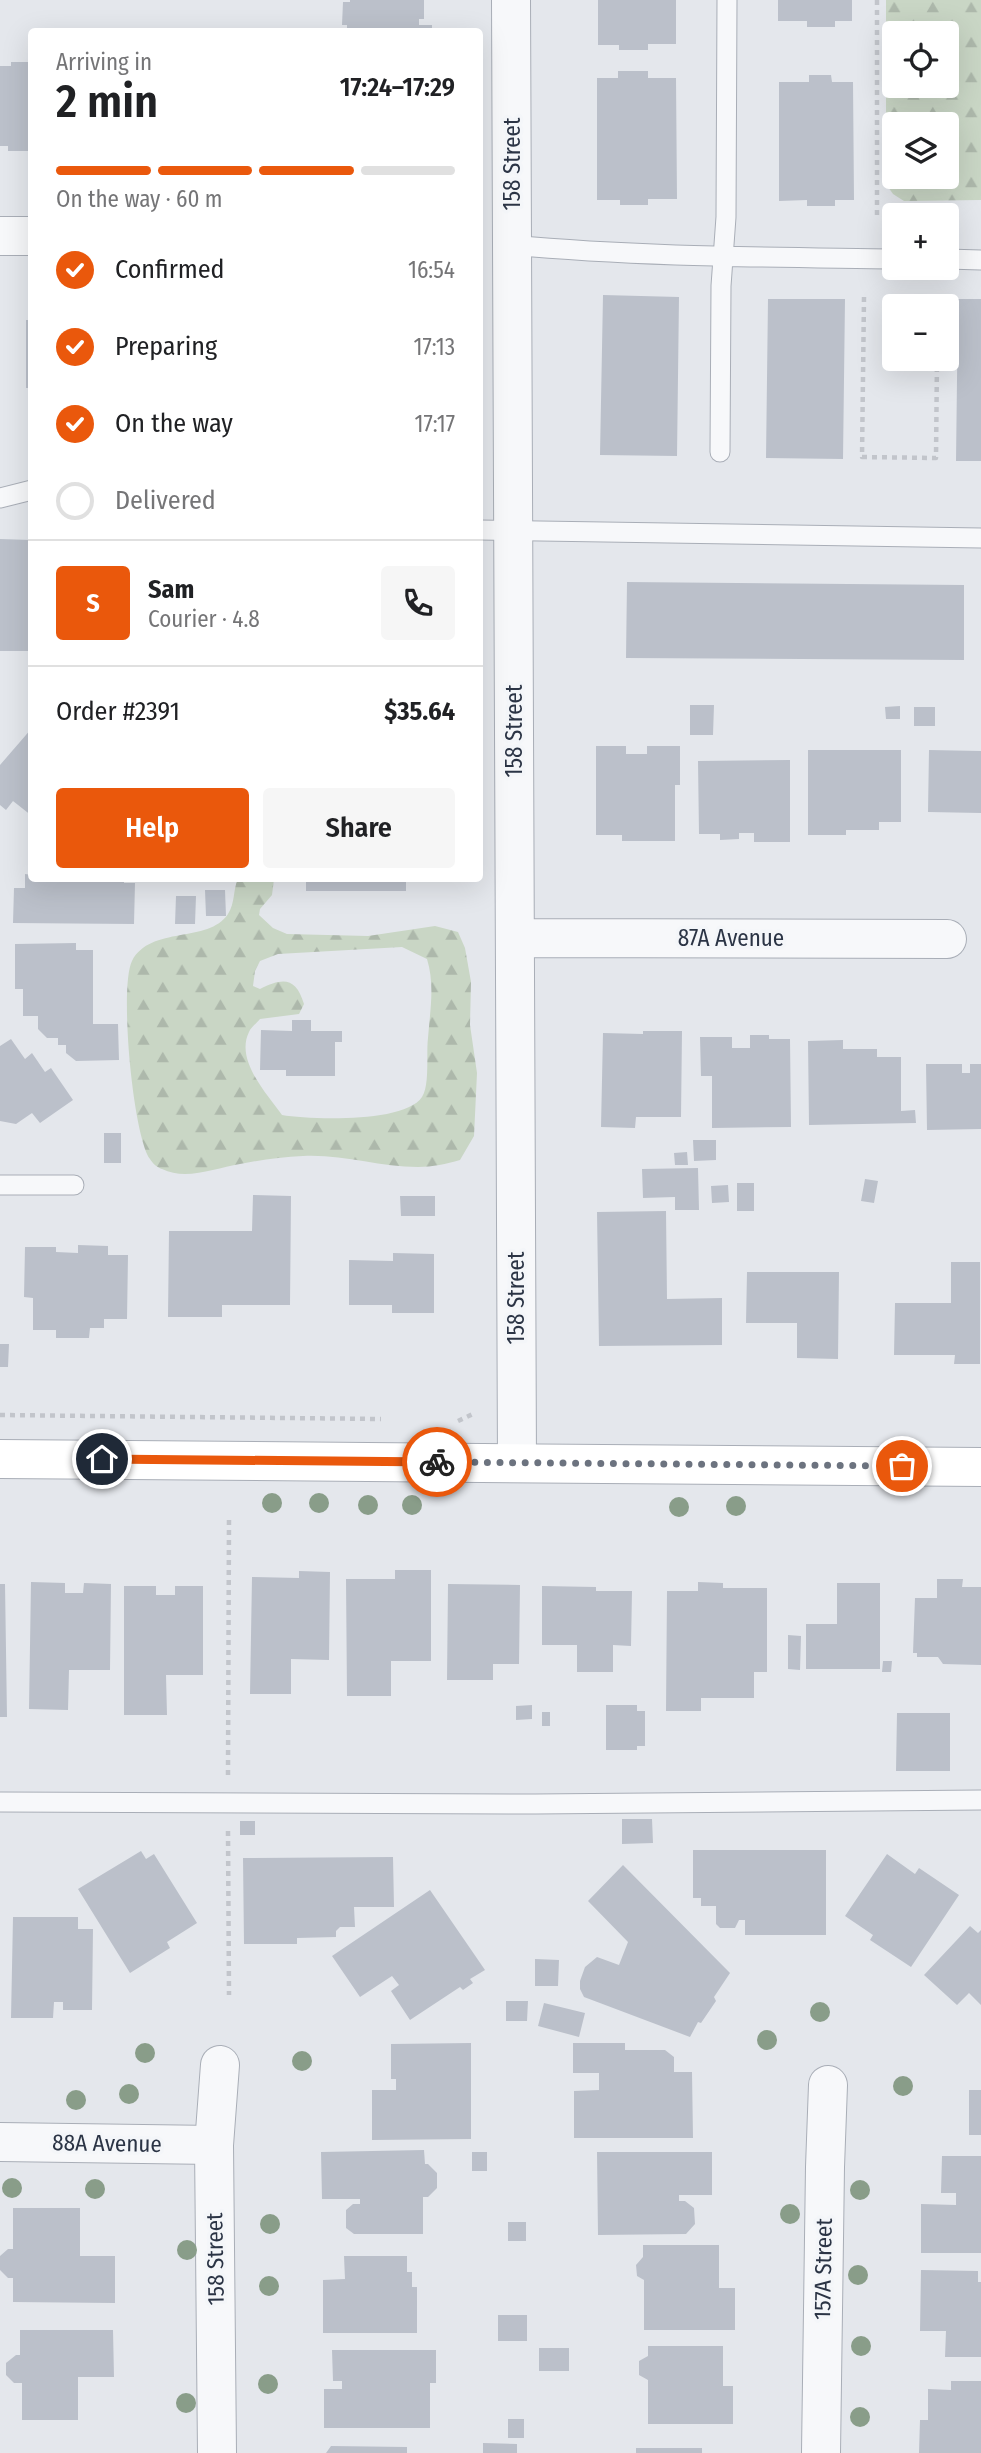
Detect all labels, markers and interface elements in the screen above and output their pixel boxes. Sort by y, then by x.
map controls [882,21,959,371]
button: locate [882,21,959,98]
text: Arriving in [56,48,152,76]
text: 17:24–17:29 [340,72,455,103]
text: 2 min [56,74,158,129]
button: layers [882,112,959,189]
street label: 158 Street [498,117,526,211]
text: On the way · 60 m [56,185,223,213]
button: + [882,203,959,280]
icon: check [56,251,94,289]
text: Confirmed [115,254,225,285]
text: 16:54 [408,256,455,284]
button: − [882,294,959,371]
icon: check [56,328,94,366]
text: Preparing [115,331,217,362]
text: 17:13 [413,333,455,361]
icon: check [56,405,94,443]
text: On the way [115,408,233,439]
text: 17:17 [414,410,455,438]
text: Delivered [115,485,216,516]
button: phone [381,566,455,640]
text: Sam [148,574,194,605]
text: S [86,588,100,619]
text: Courier · 4.8 [148,605,260,633]
street label: 158 Street [500,684,528,778]
text: Order #2391 [56,696,180,727]
text: $35.64 [384,696,455,727]
button: Help [56,788,249,868]
button: Share [263,788,455,868]
street label: 87A Avenue [678,924,784,952]
street label: 158 Street [502,1251,530,1345]
courier [402,1427,472,1497]
pin [72,1429,132,1489]
pin [872,1436,932,1496]
icon: home [83,1440,121,1478]
icon: bike [418,1443,456,1481]
icon: bag [883,1447,921,1485]
street label: 88A Avenue [52,2128,162,2158]
street label: 158 Street [200,2212,230,2306]
street label: 157A Street [808,2217,838,2320]

